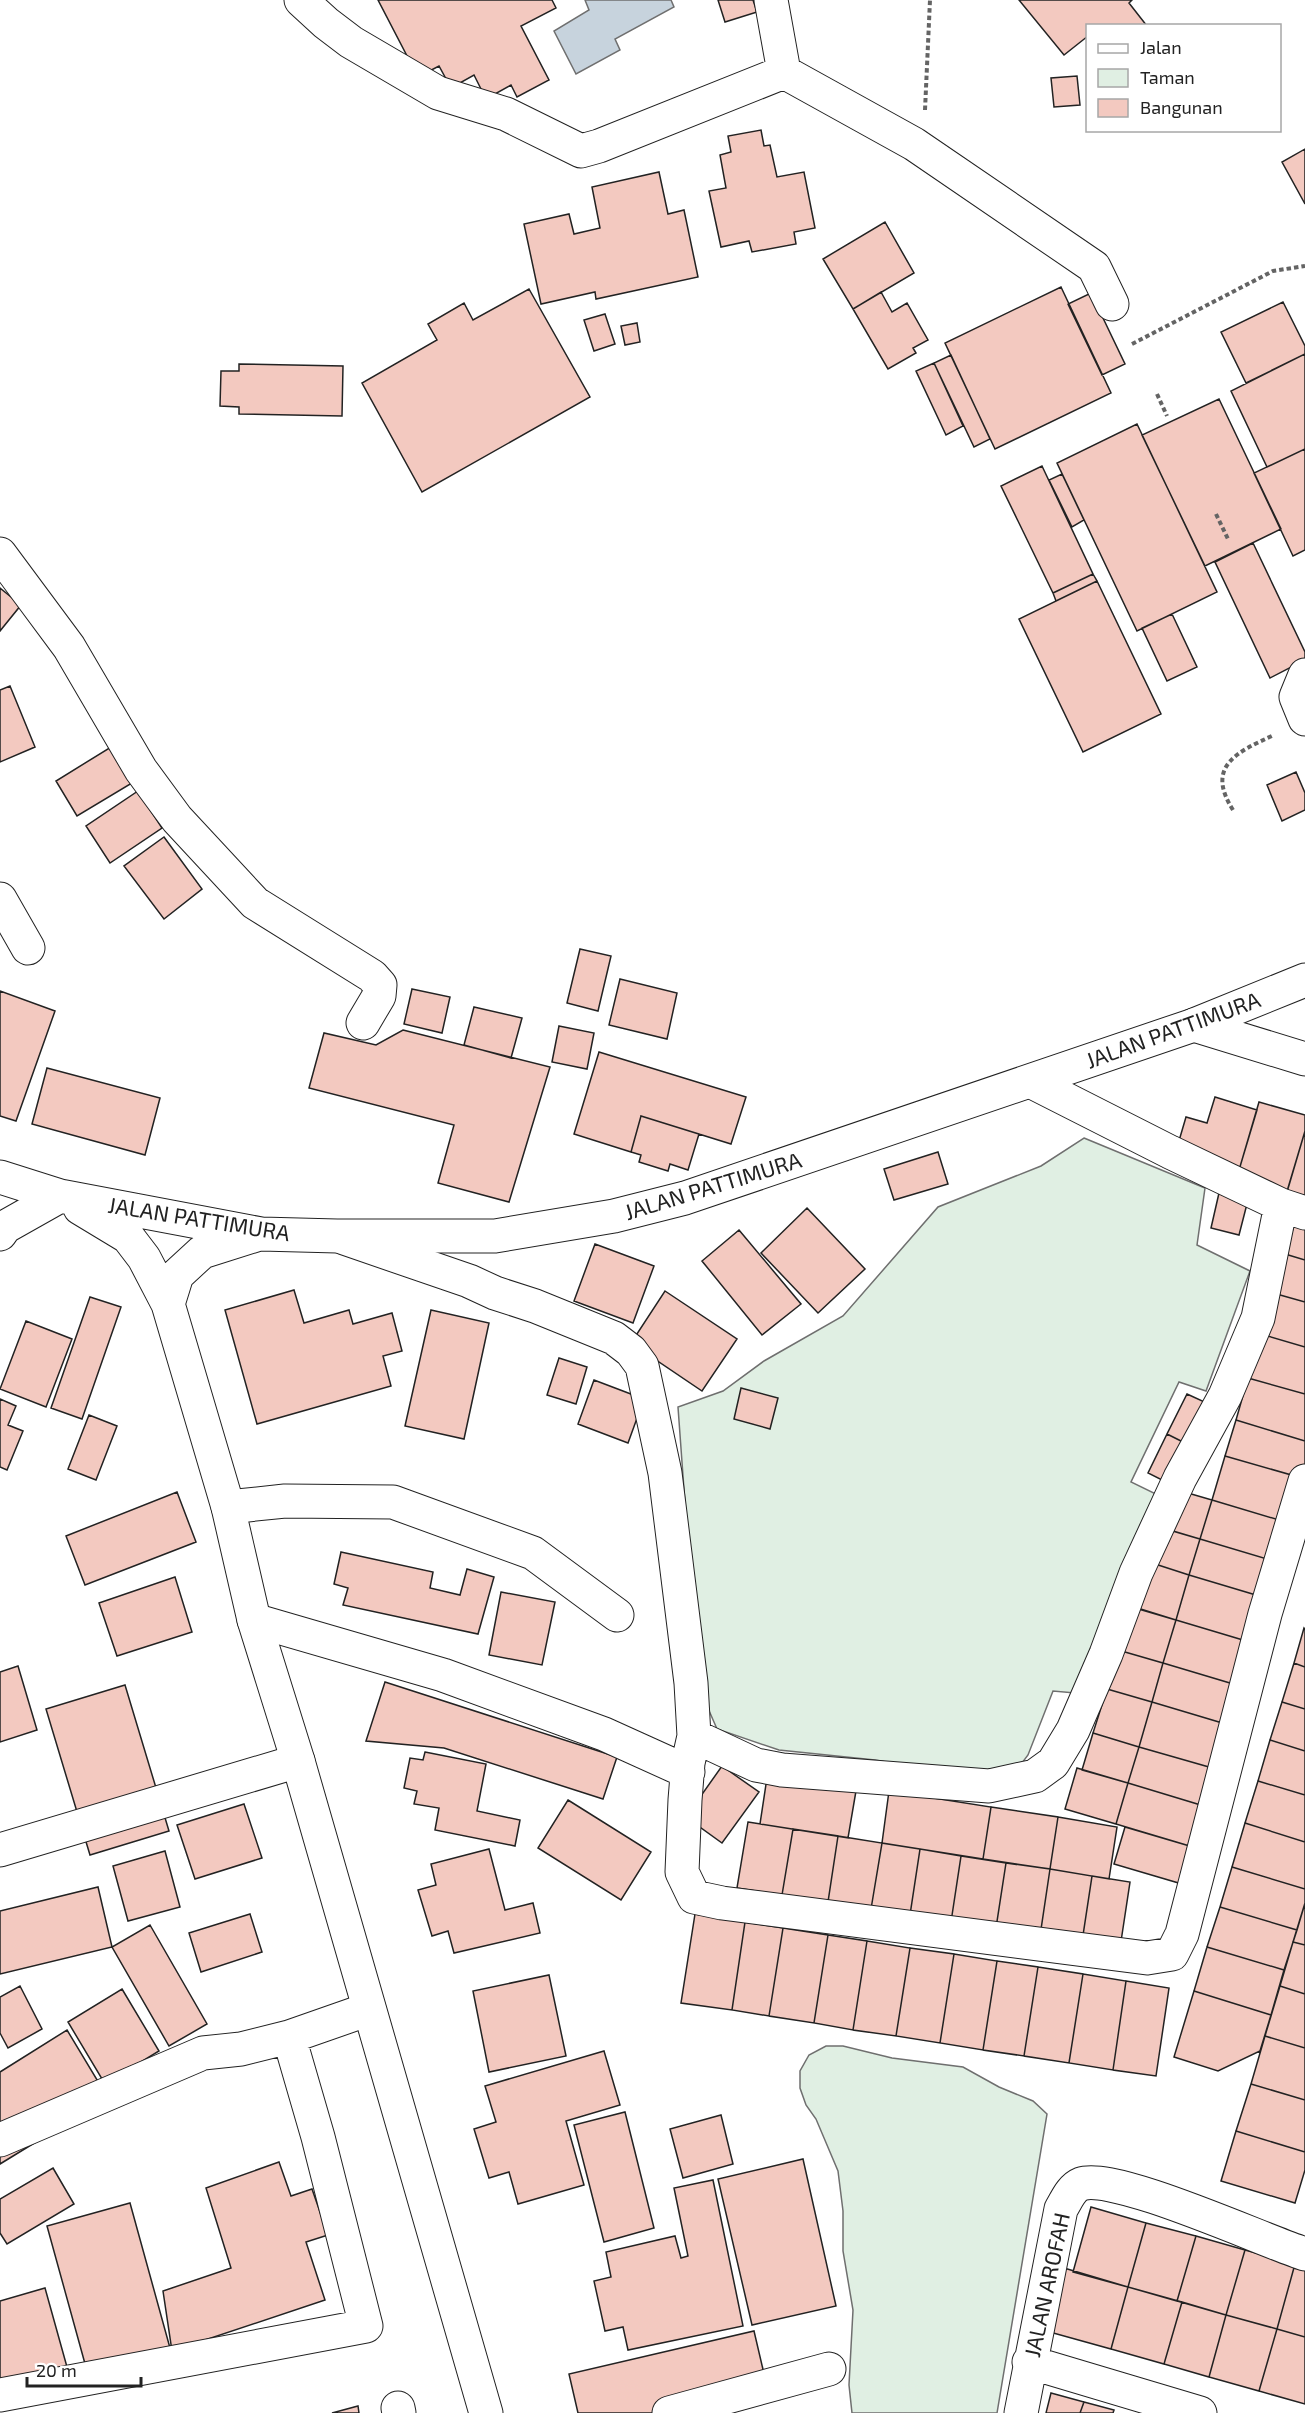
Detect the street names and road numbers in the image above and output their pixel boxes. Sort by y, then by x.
street label: JALAN PATTIMURA [1082,985,1264,1073]
street label: JALAN PATTIMURA [621,1146,805,1224]
street label: JALAN PATTIMURA [106,1191,292,1245]
street label: JALAN AROFAH [1018,2210,1074,2359]

